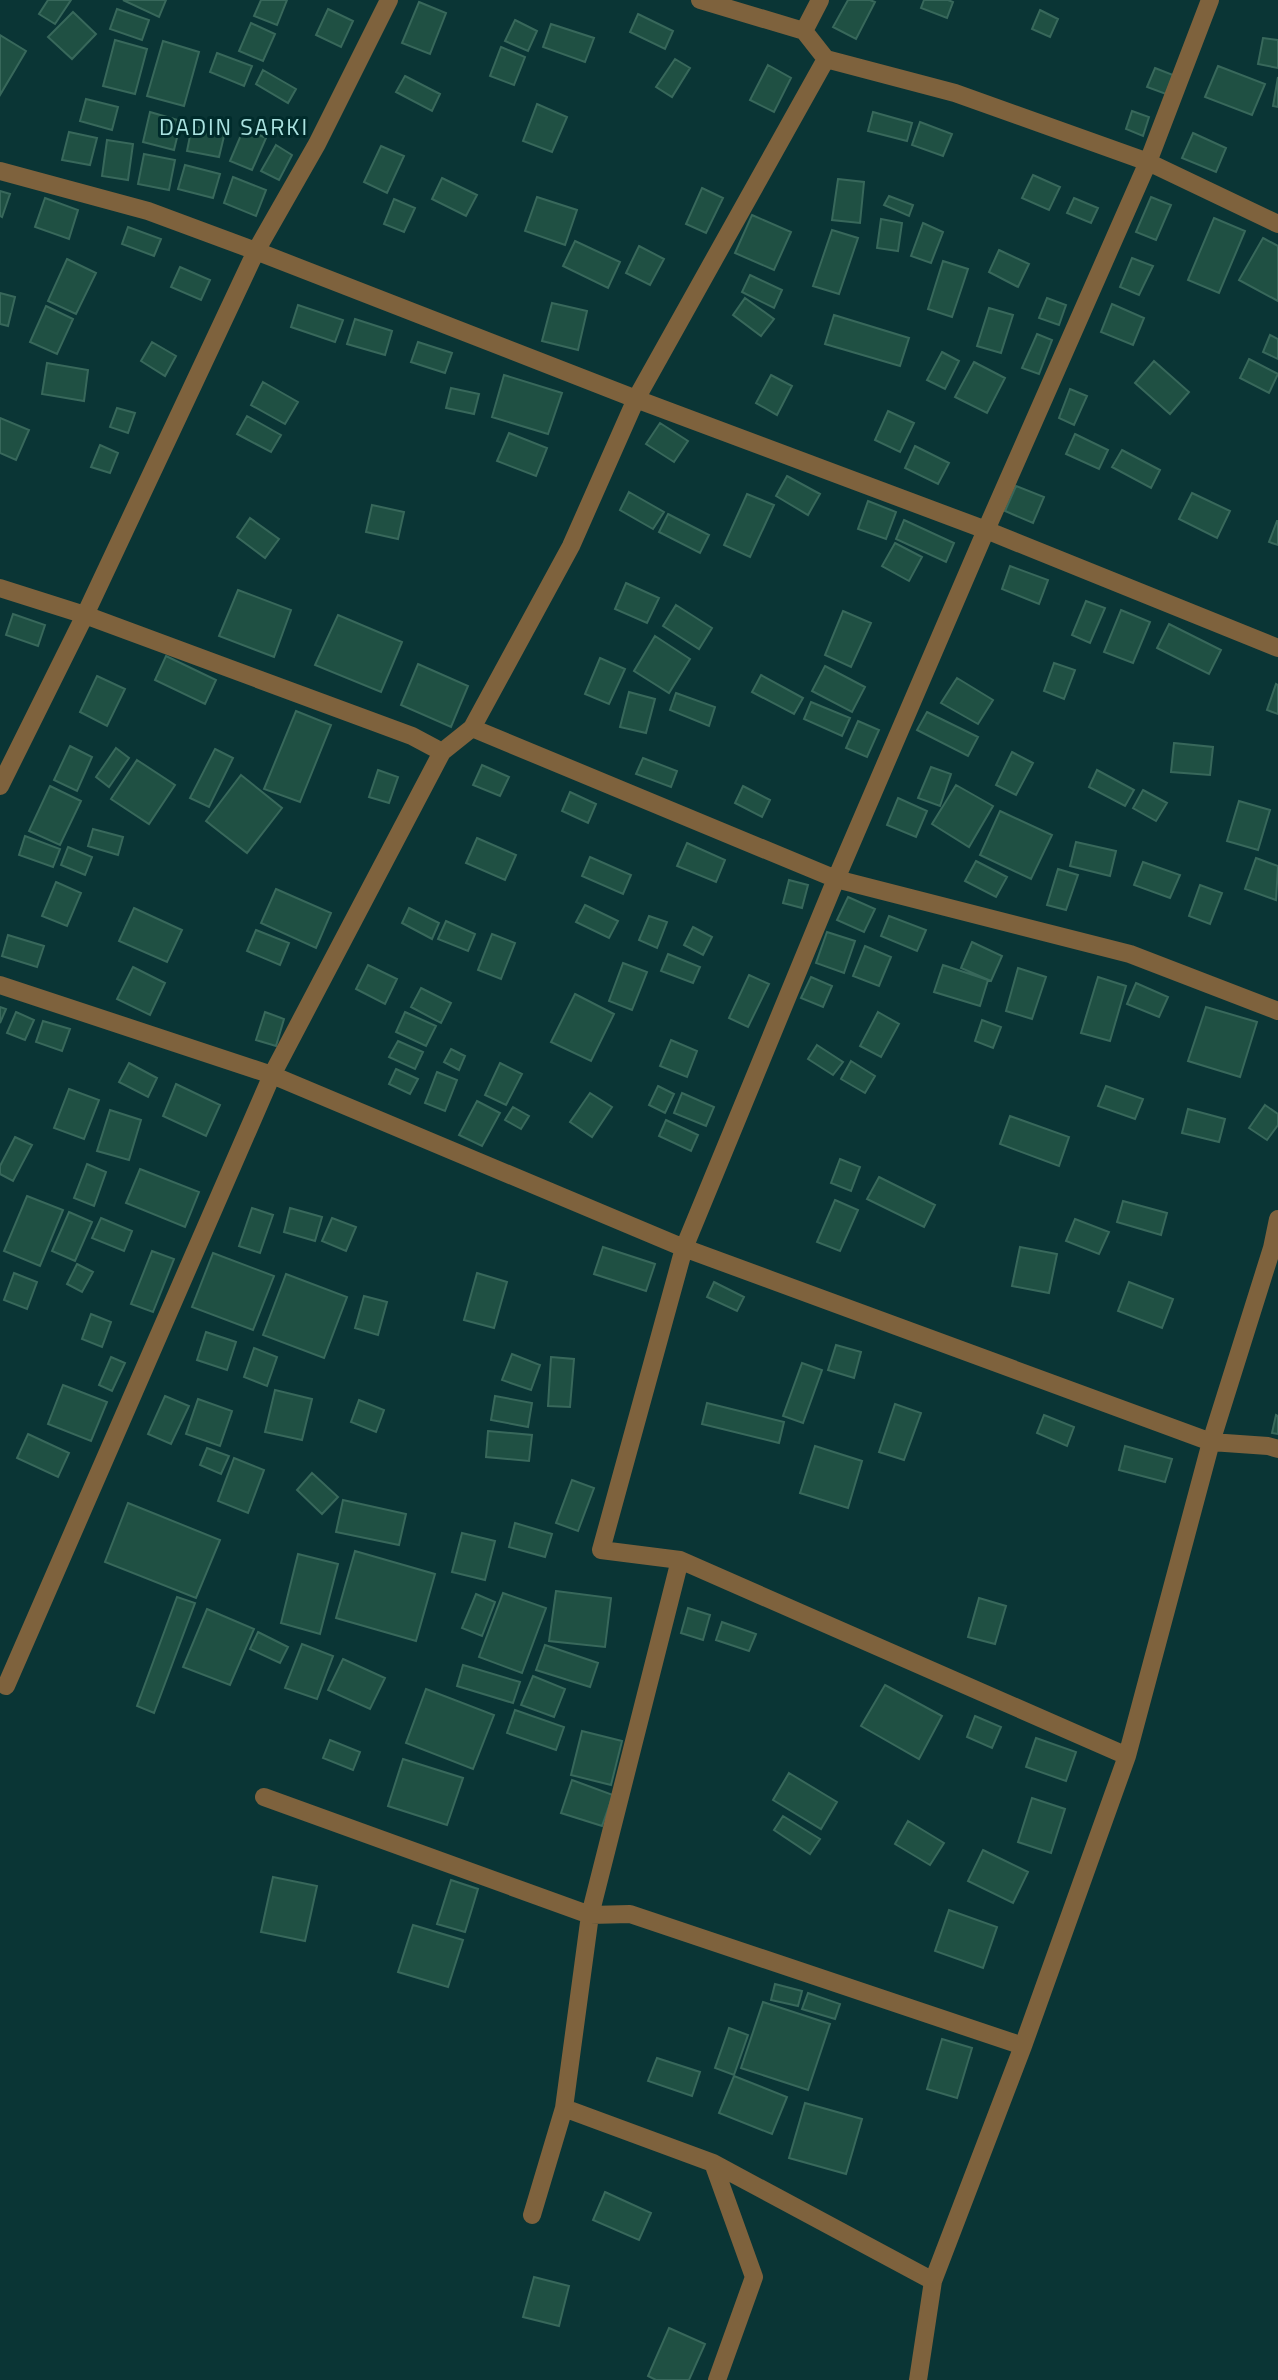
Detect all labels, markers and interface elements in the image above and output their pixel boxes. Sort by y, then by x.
district label: DADIN SARKI [159,109,309,144]

